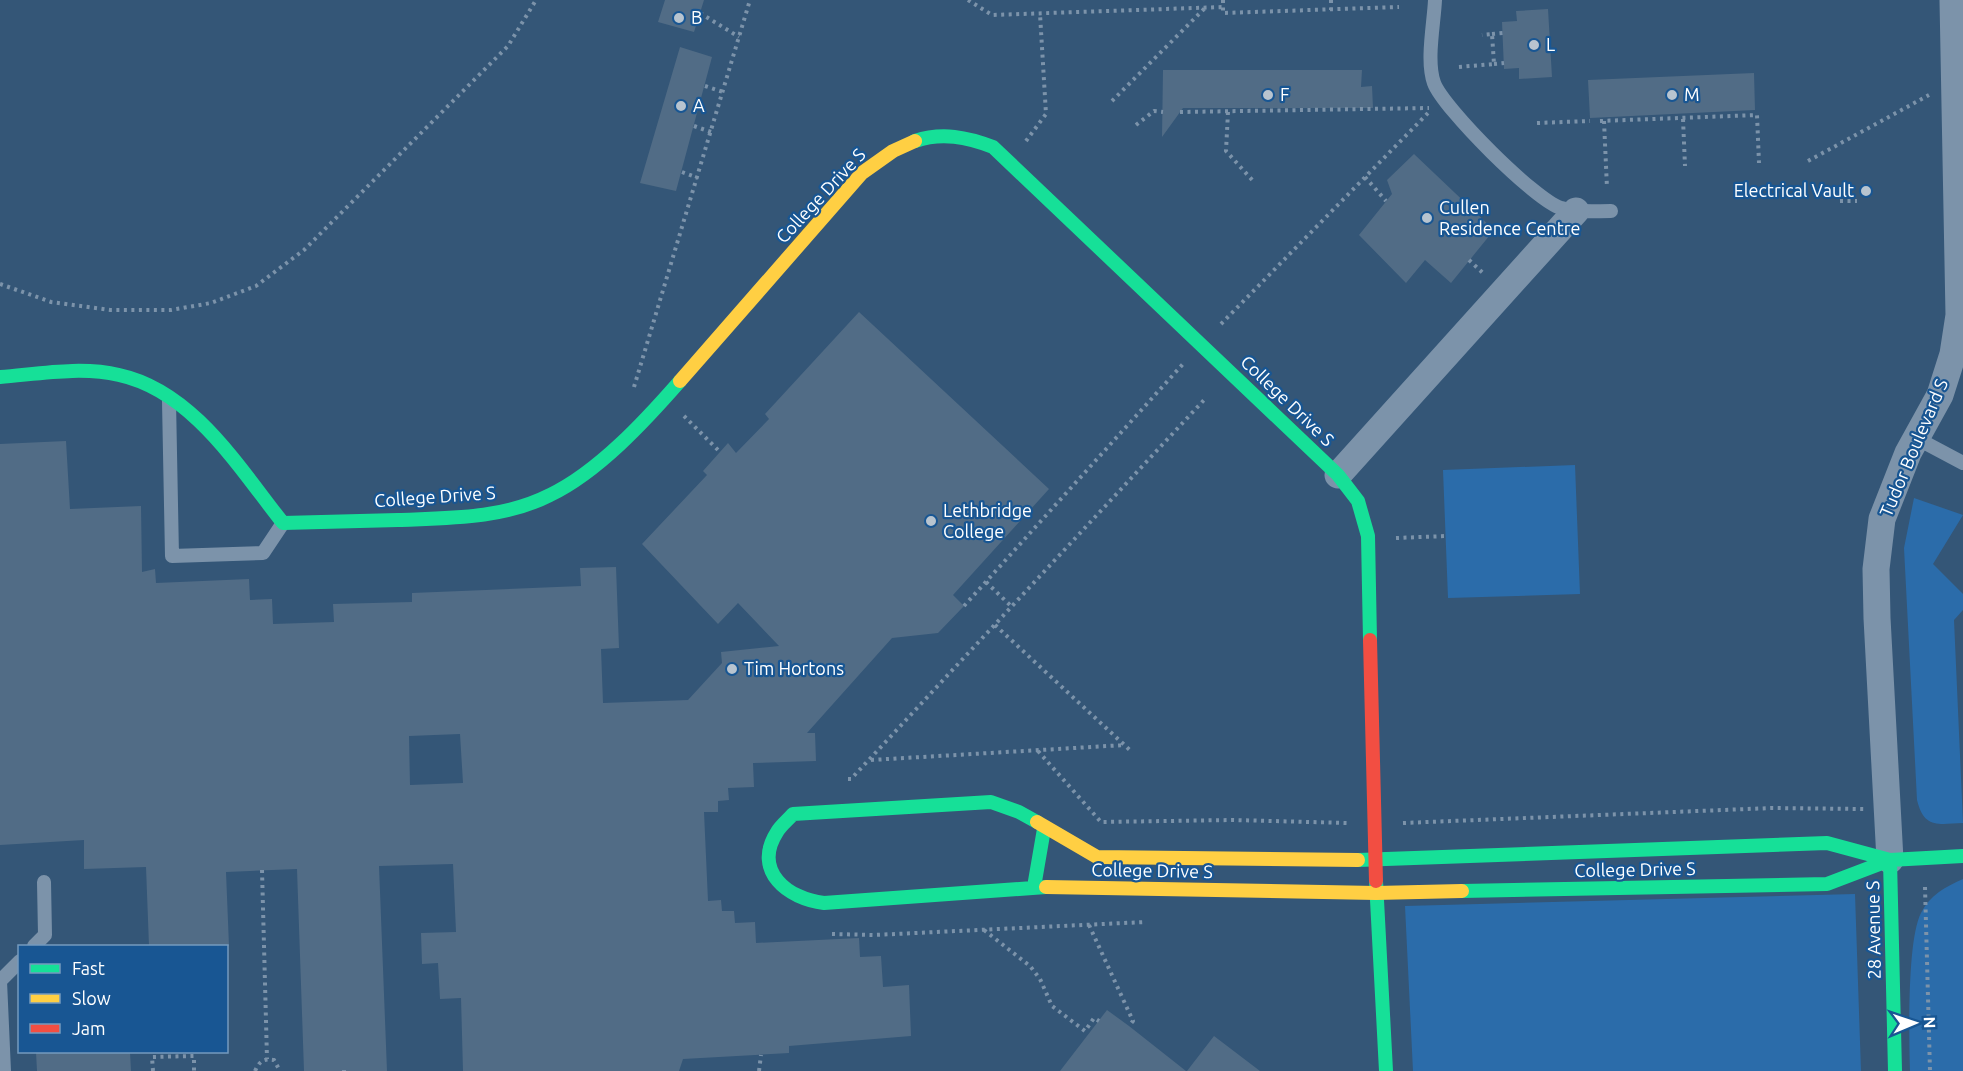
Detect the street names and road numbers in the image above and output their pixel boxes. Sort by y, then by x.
street label: College Drive S [772,144,869,247]
street label: College Drive S [1237,351,1338,450]
street label: Tudor Boulevard S [1875,376,1951,519]
street label: College Drive S [374,482,496,510]
street label: College Drive S [1574,858,1696,880]
street label: College Drive S [1091,859,1213,881]
street label: 28 Avenue S [1862,881,1884,979]

